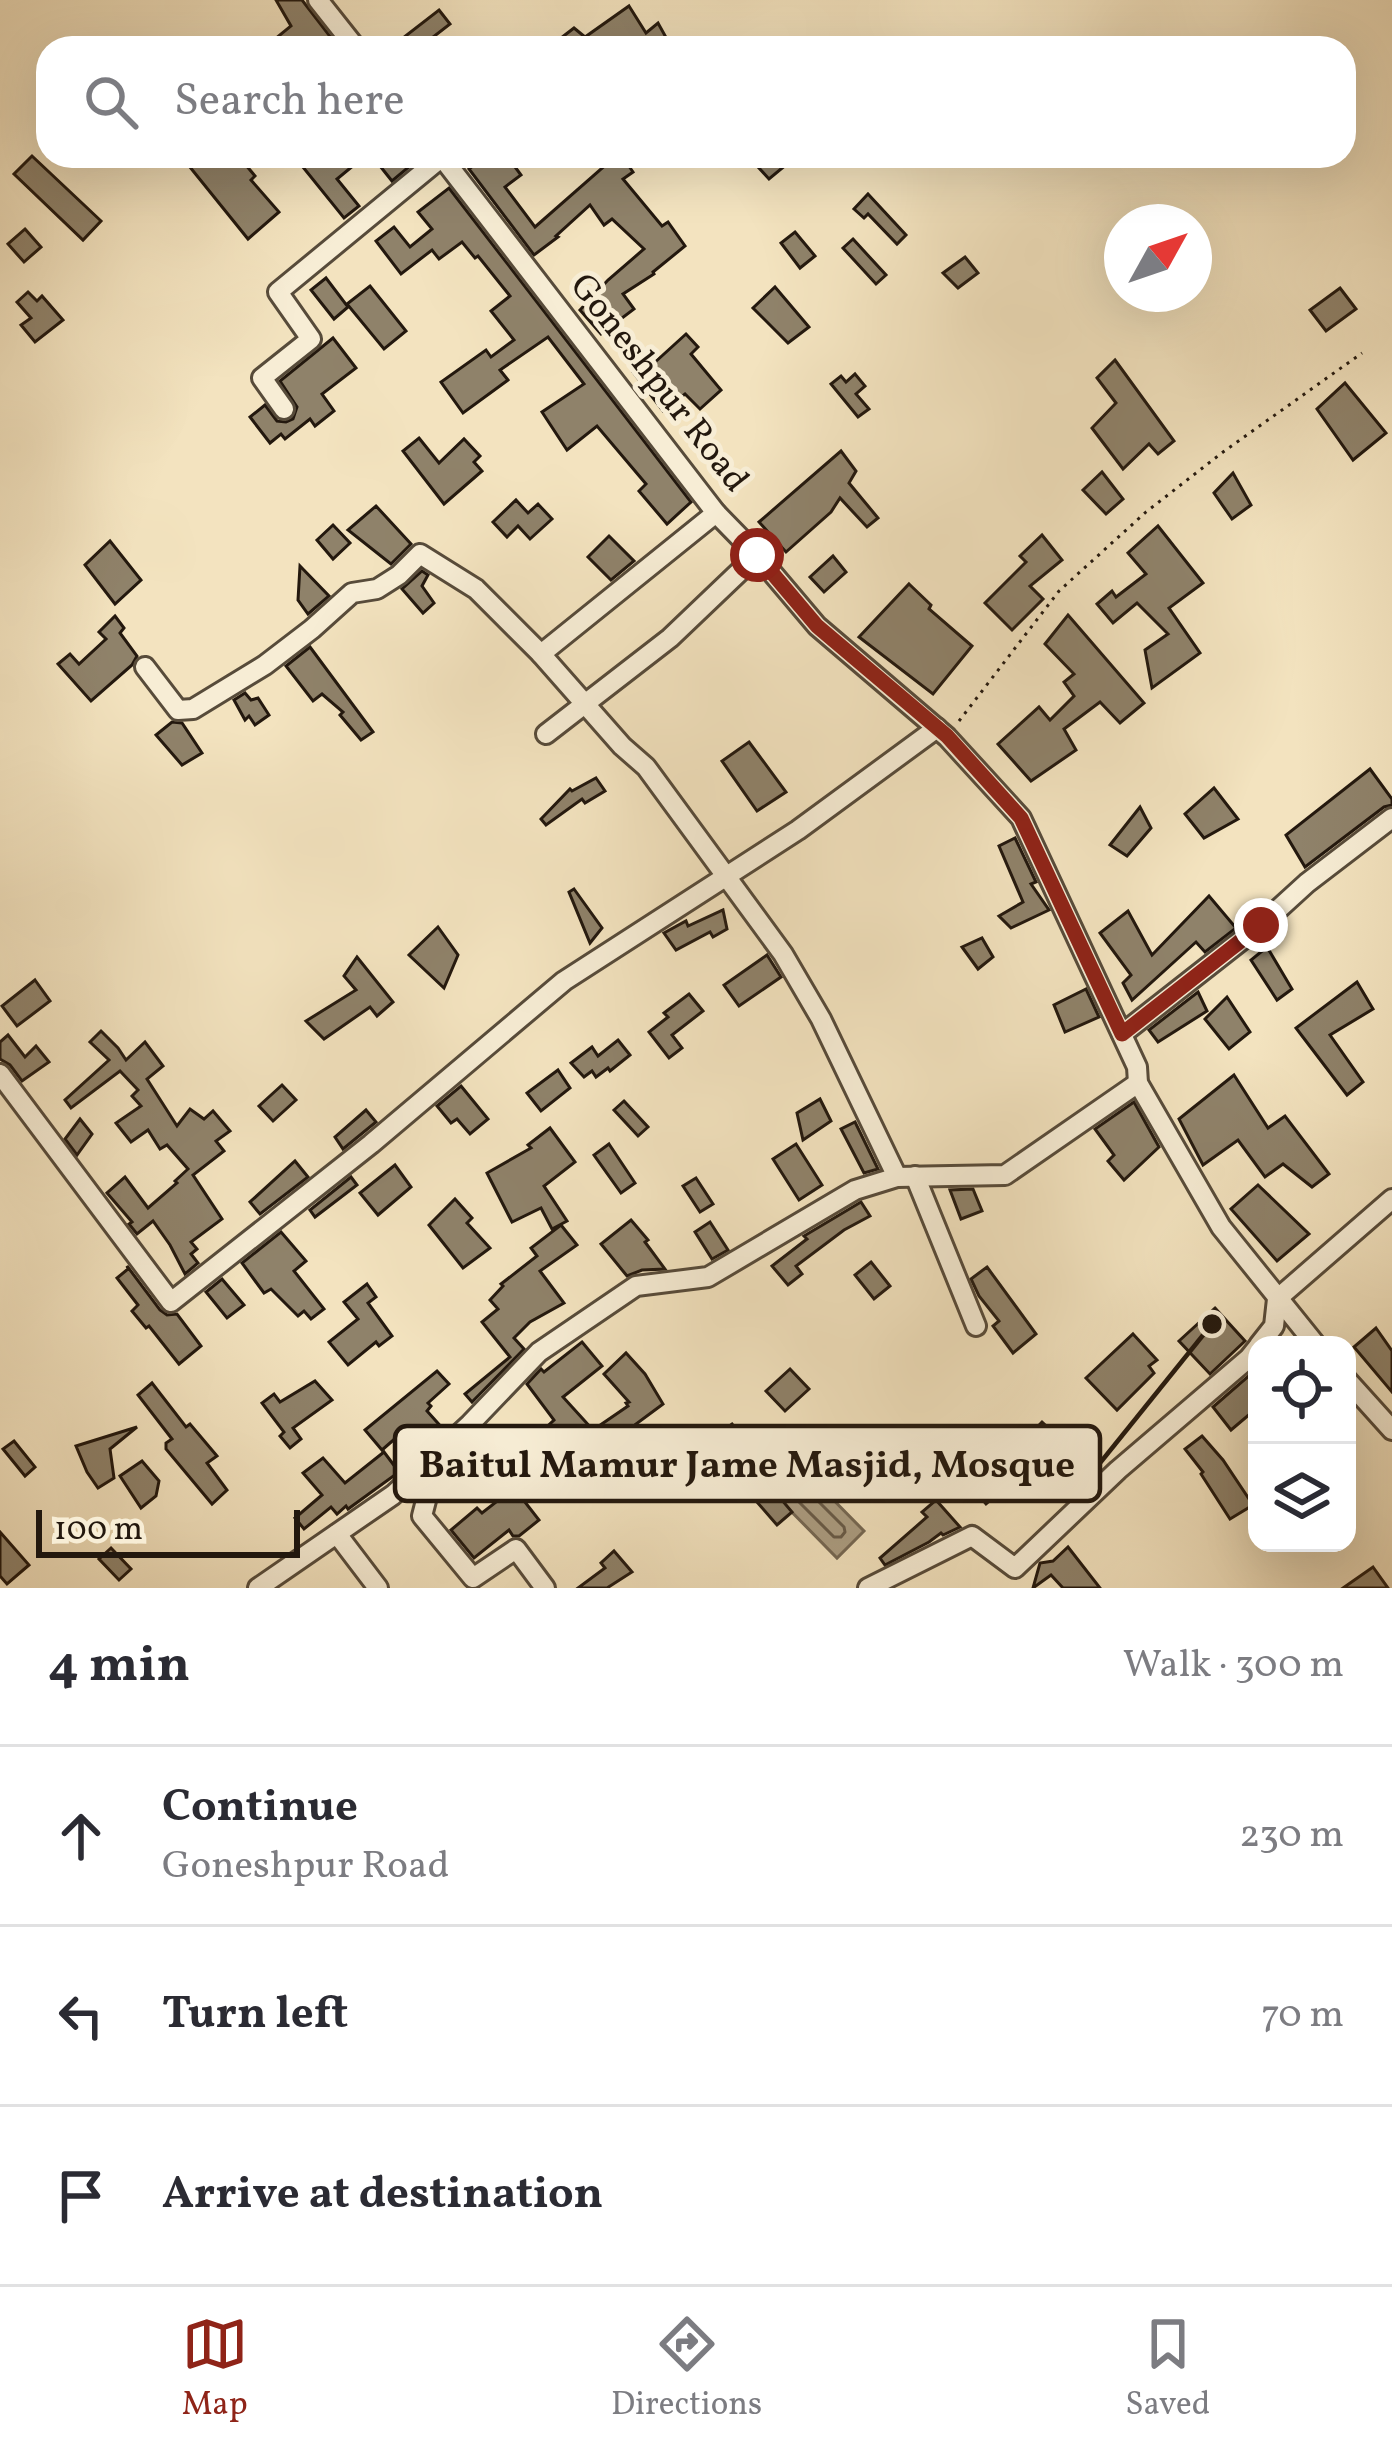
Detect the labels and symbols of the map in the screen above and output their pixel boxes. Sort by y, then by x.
north arrow [1104,204,1212,312]
street label: Goneshpur Road [557,264,759,504]
route start [730,528,784,582]
route end [1234,898,1288,952]
callout: Baitul Mamur Jame Masjid, Mosque [395,1426,1100,1501]
text: Baitul Mamur Jame Masjid, Mosque [419,1440,1075,1494]
scale bar [36,1504,300,1557]

